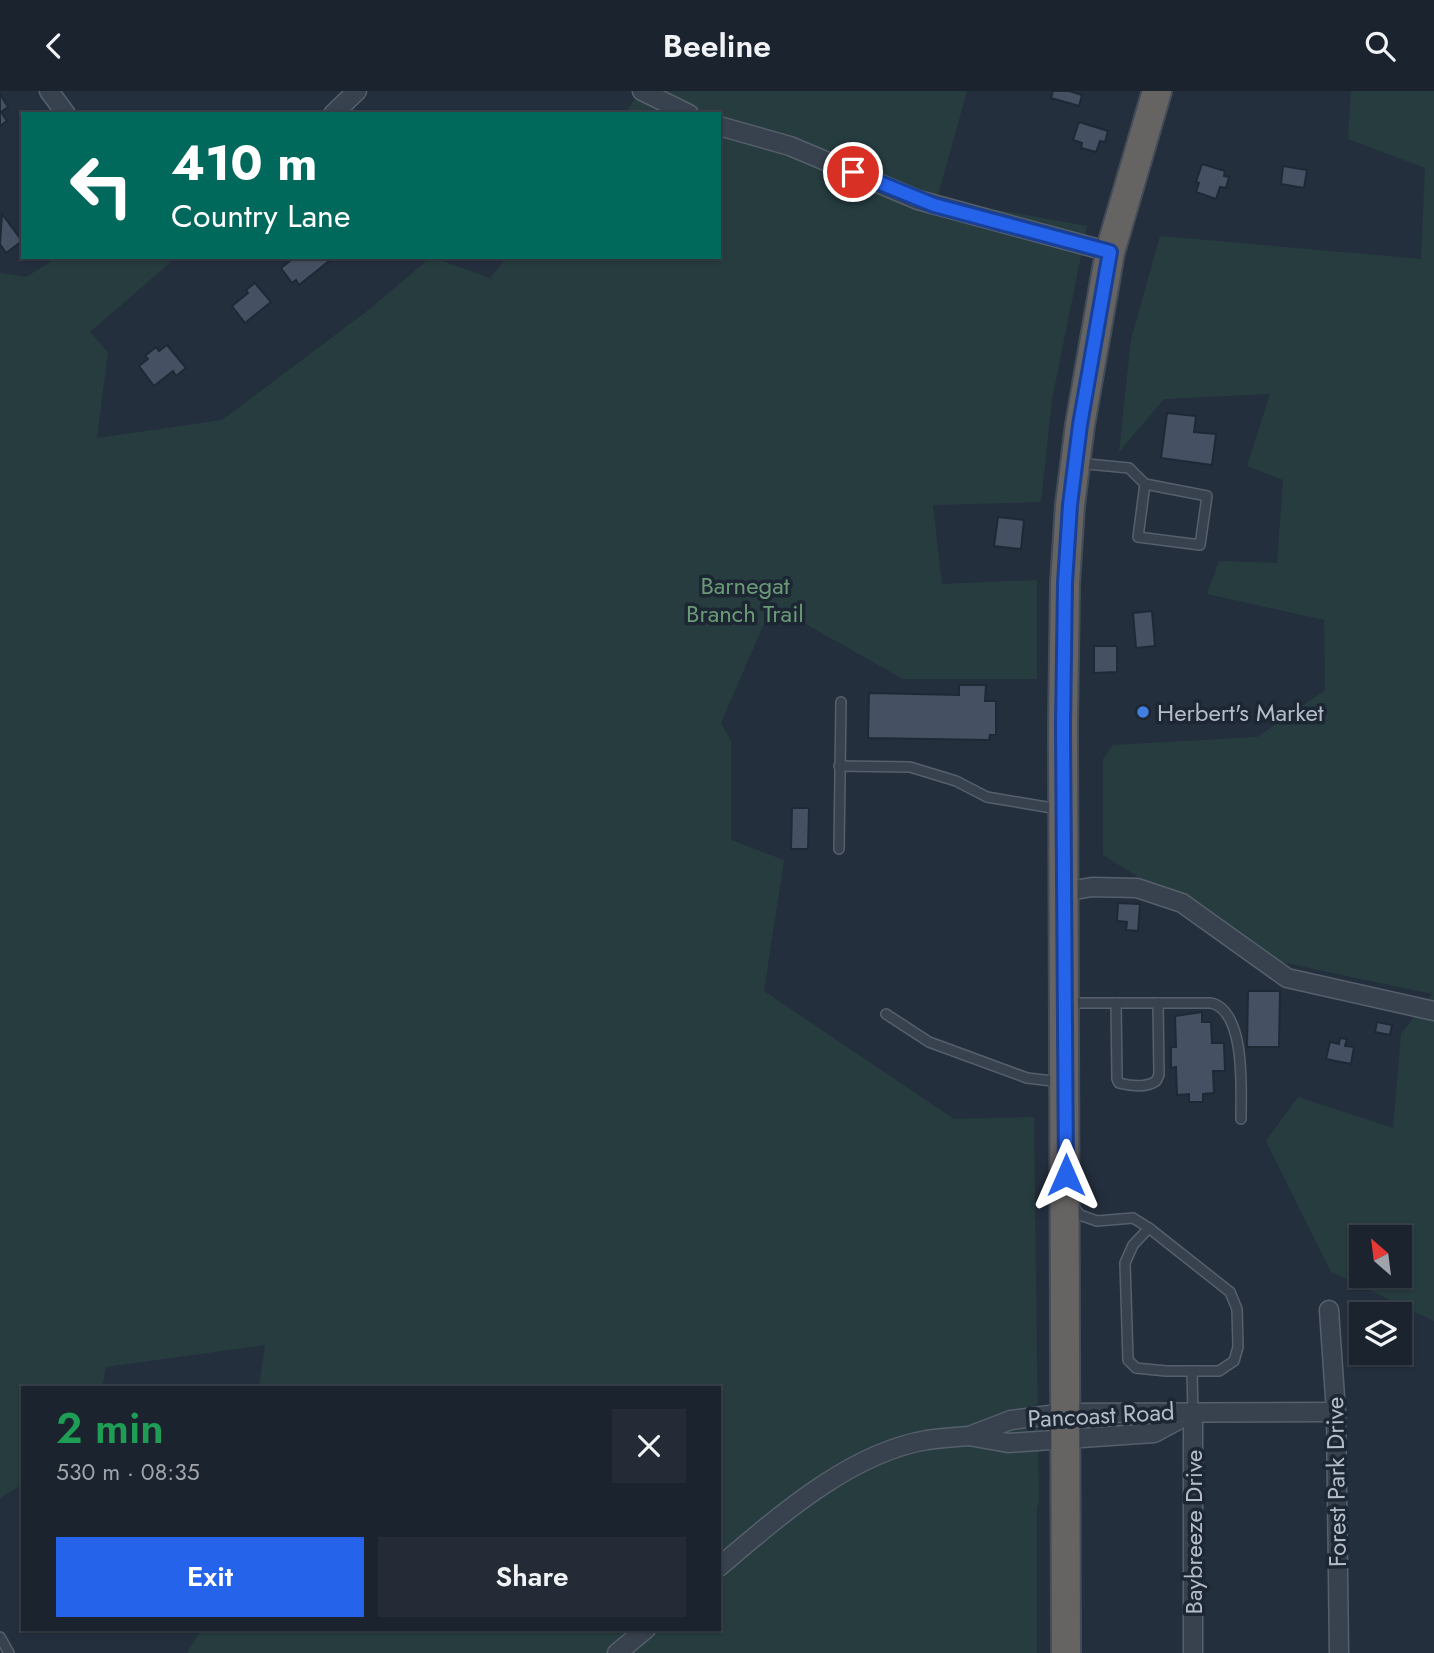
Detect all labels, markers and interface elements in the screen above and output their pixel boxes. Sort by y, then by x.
text: Beeline [663,23,771,69]
icon: back [35,27,73,65]
icon: search [1361,27,1399,65]
text: 410 m [171,128,317,198]
icon: left [56,140,147,231]
pin [823,142,883,202]
icon: arrive [834,153,872,191]
text: Country Lane [171,193,350,239]
park label: Barnegat Branch Trail [686,568,804,631]
place label: Herbert's Market [1157,695,1324,730]
marker: Herbert's Market [1135,704,1151,720]
position arrow [1029,1138,1103,1212]
north arrow [1349,1225,1412,1288]
map controls [1349,1225,1412,1365]
button: layers [1349,1302,1412,1365]
street label: Pancoast Road [1027,1394,1175,1436]
street label: Forest Park Drive [1317,1396,1355,1568]
text: 2 min [56,1398,164,1459]
button: close [612,1409,686,1483]
street label: Baybreeze Drive [1176,1450,1211,1614]
text: 530 m · 08:35 [56,1455,200,1489]
button: Exit [56,1537,364,1617]
button: Share [378,1537,686,1617]

